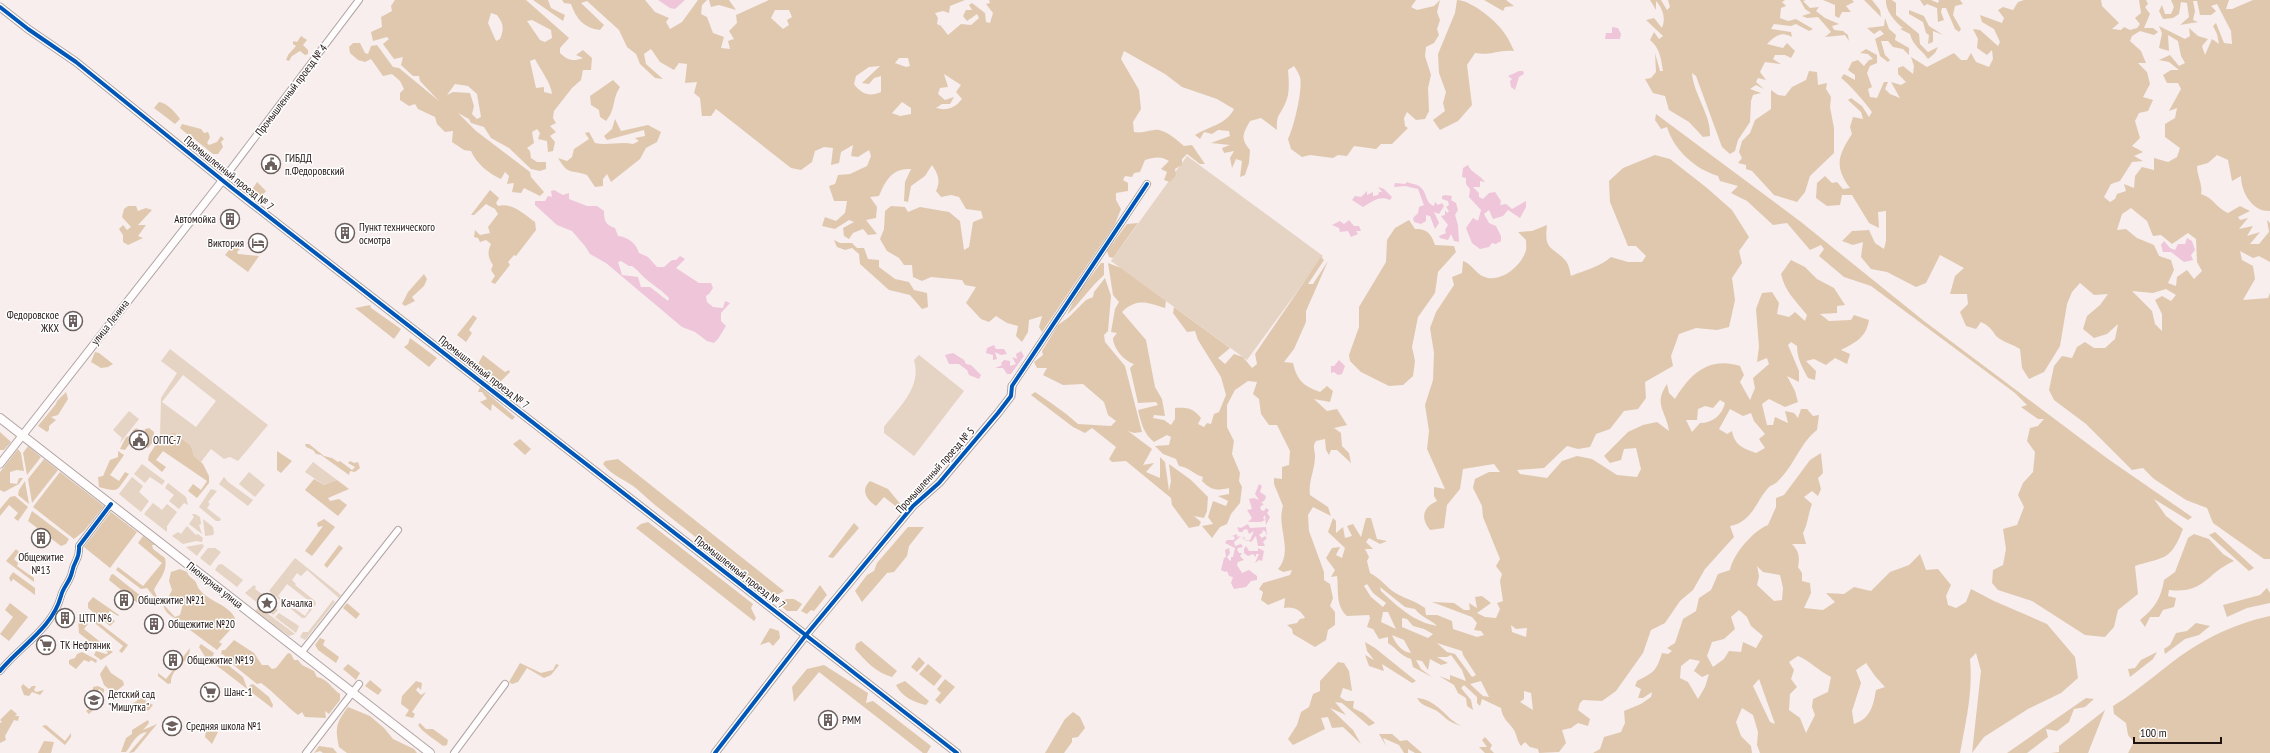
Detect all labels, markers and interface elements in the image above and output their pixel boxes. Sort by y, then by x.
street label: Промышленный проезд № 4 [252,41,330,139]
street label: Промышленный проезд № 7 [181,133,277,214]
place label: ГИБДД п.Федоровский [285,151,345,178]
public building icon: ГИБДД п.Федоровский [260,153,282,175]
building icon: Автомойка [219,208,241,230]
place label: Автомойка [174,212,216,226]
place label: Пункт технического осмотра [359,220,435,247]
building icon: Пункт технического осмотра [334,222,356,244]
hotel icon: Виктория [247,232,269,254]
place label: Виктория [208,236,244,250]
street label: улица Ленина [88,297,132,347]
place label: Федоровское ЖКХ [7,308,59,335]
building icon: Федоровское ЖКХ [62,310,84,332]
street label: Промышленный проезд № 7 [436,332,532,412]
street label: Промышленный проезд № 5 [893,424,977,516]
public building icon: ОГПС-7 [128,429,150,451]
place label: ОГПС-7 [153,433,181,447]
building icon: Общежитие №13 [30,527,52,549]
street label: Промышленный проезд № 7 [692,532,788,612]
place label: Общежитие №13 [18,550,64,577]
street label: Пионерная улица [184,559,246,611]
building icon: Общежитие №21 [113,589,135,611]
place icon: Качалка [256,592,278,614]
place label: Общежитие №21 [138,593,205,607]
place label: Качалка [281,596,313,610]
building icon: ЦТП №6 [54,607,76,629]
place label: ЦТП №6 [79,611,112,625]
building icon: Общежитие №20 [143,613,165,635]
place label: Общежитие №20 [168,617,235,631]
supermarket icon: ТК Нефтяник [35,634,57,656]
place label: ТК Нефтяник [60,638,111,652]
building icon: Общежитие №19 [162,649,184,671]
place label: Общежитие №19 [187,653,254,667]
supermarket icon: Шанс-1 [199,681,221,703]
place label: Шанс-1 [224,685,253,699]
place label: Детский сад "Мишутка" [108,687,155,714]
school or university icon: Детский сад "Мишутка" [83,689,105,711]
building icon: РММ [817,709,839,731]
place label: РММ [842,713,861,727]
school or university icon: Средняя школа №1 [161,715,183,737]
place label: Средняя школа №1 [186,719,261,733]
scale bar [2134,719,2221,745]
text: 100 m [2140,725,2167,740]

